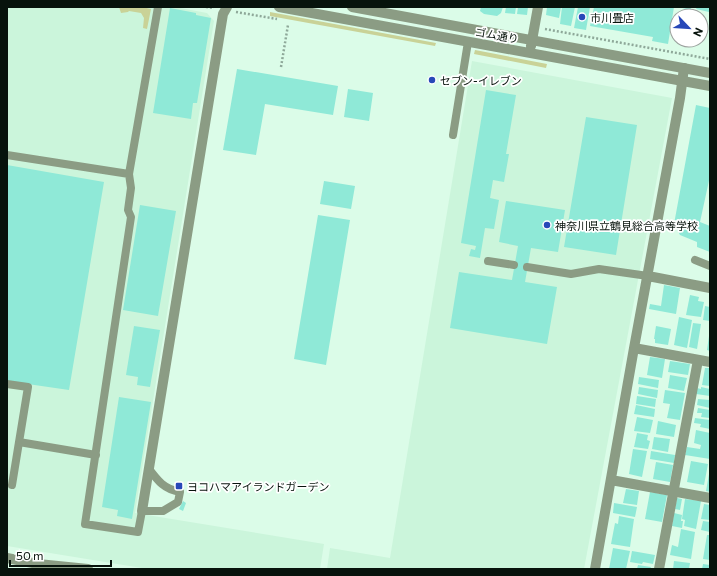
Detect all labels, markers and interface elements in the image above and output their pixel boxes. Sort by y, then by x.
north arrow [669,8,709,48]
place label: 市川畳店 [590,11,634,24]
marker: 市川畳店 [577,12,587,22]
street label: ゴム通り [474,25,520,45]
text: N [691,26,706,39]
place label: セブン-イレブン [440,74,522,87]
marker: セブン-イレブン [427,75,437,85]
place label: 神奈川県立鶴見総合高等学校 [555,219,698,232]
marker: 神奈川県立鶴見総合高等学校 [542,220,552,230]
place label: ヨコハマアイランドガーデン [187,480,329,493]
marker: ヨコハマアイランドガーデン [174,481,184,491]
scale bar [10,542,111,568]
text: 50 m [16,548,44,562]

